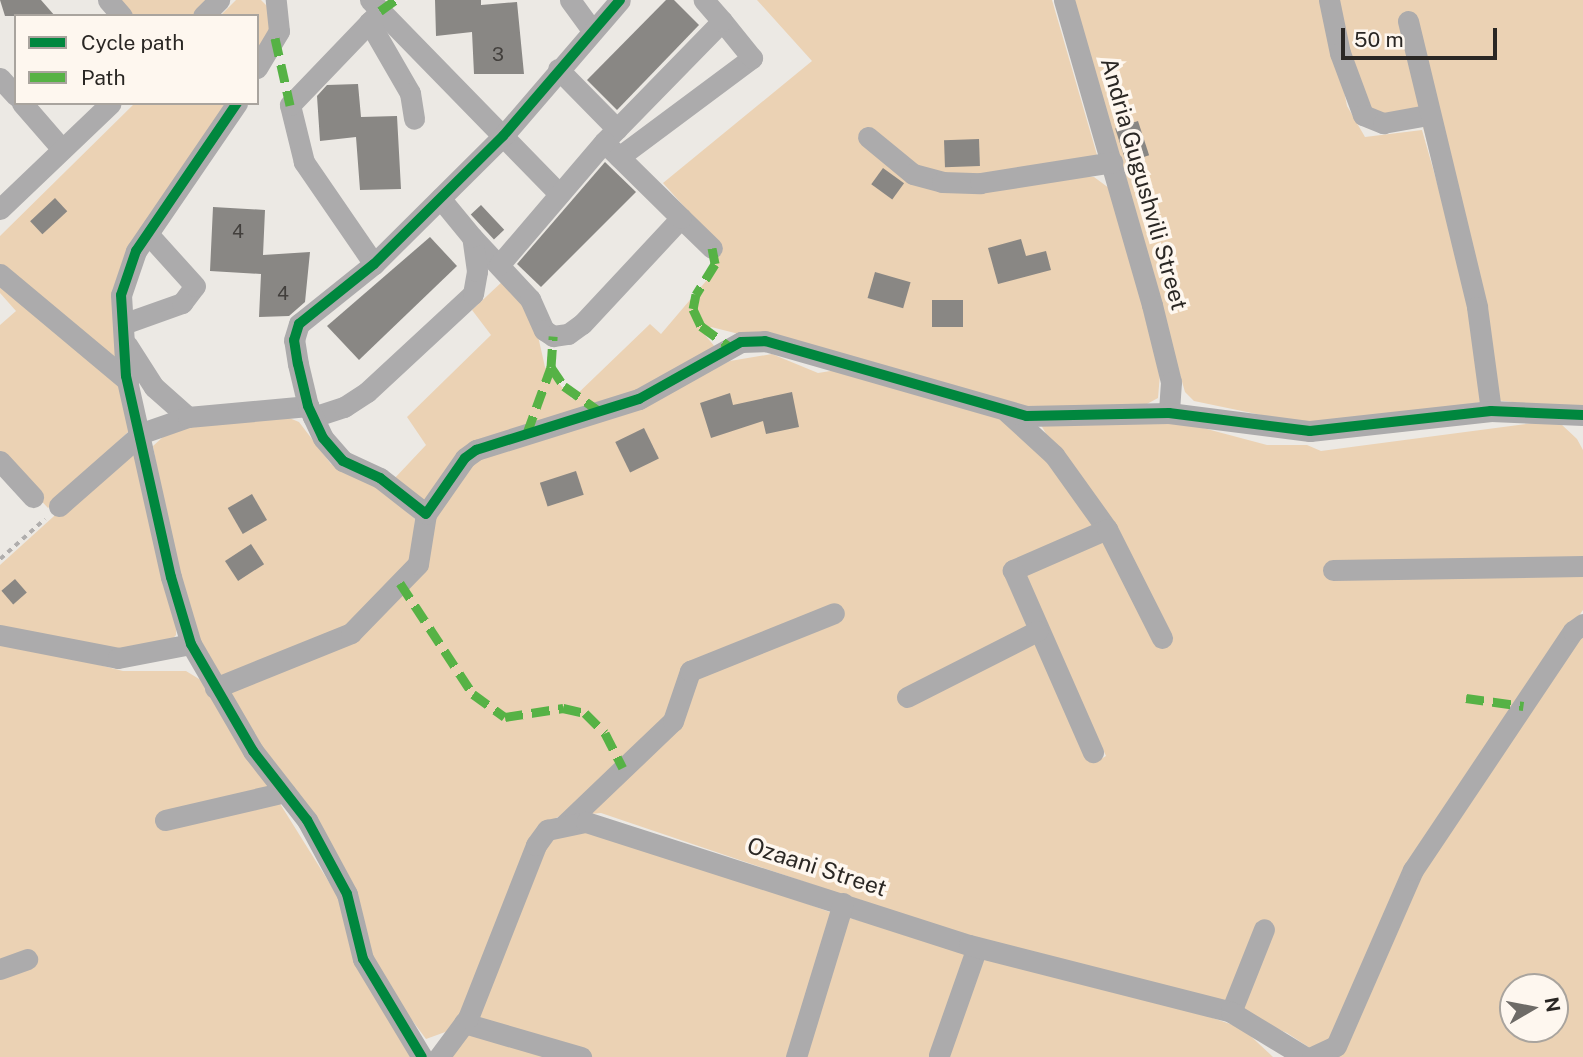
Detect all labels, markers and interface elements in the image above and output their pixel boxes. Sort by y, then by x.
legend [14,14,259,105]
scale bar [1345,14,1501,58]
text: 50 m [1354,27,1404,52]
text: Cycle path [81,30,184,55]
house number: 3 [492,44,504,66]
street label: Andria Gugushvili Street [1095,55,1193,313]
text: Path [81,65,126,90]
house number: 4 [232,221,244,243]
house number: 4 [277,283,289,305]
street label: Ozaani Street [744,831,890,903]
north arrow [1499,973,1569,1043]
text: N [1541,995,1565,1014]

